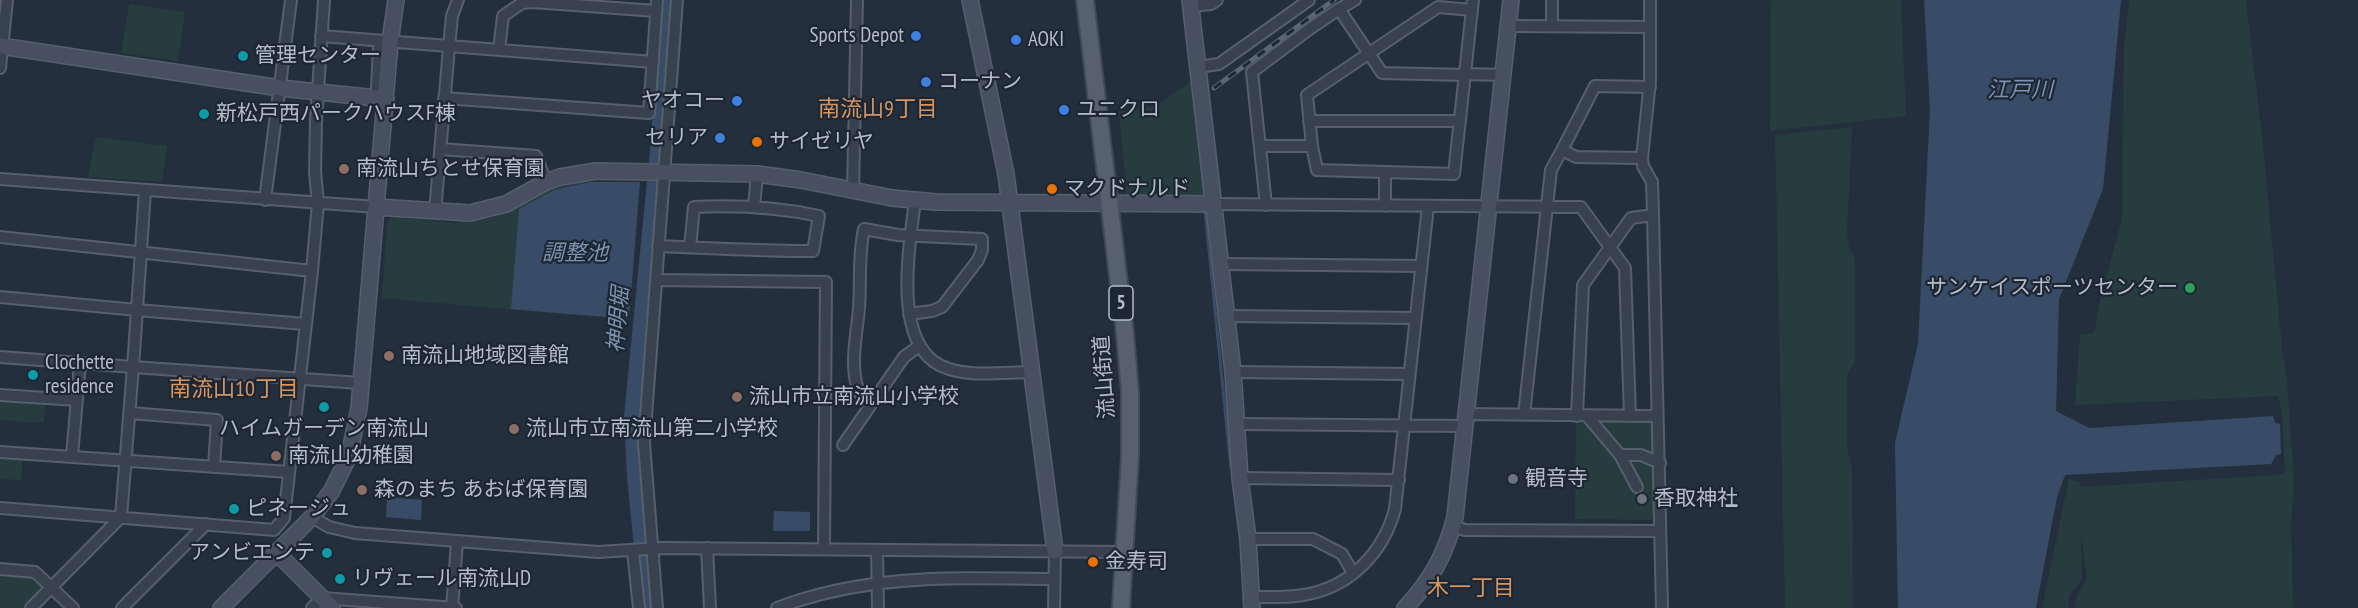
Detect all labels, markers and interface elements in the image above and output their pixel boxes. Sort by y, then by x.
place label: Sports Depot [810,23,904,49]
place label: AOKI [1028,27,1064,53]
marker: Sports Depot [909,29,923,43]
marker: AOKI [1009,33,1023,47]
place label: 管理センター [255,43,381,69]
marker: 管理センター [236,49,250,63]
place label: コーナン [938,69,1022,95]
marker: コーナン [919,75,933,89]
water label: 江戸川 [1987,78,2053,104]
place label: ヤオコー [641,88,725,114]
marker: ヤオコー [730,94,744,108]
district label: 南流山9丁目 [818,97,938,123]
place label: ユニクロ [1076,97,1160,123]
place label: 新松戸西パークハウスF棟 [216,101,456,127]
marker: ユニクロ [1057,103,1071,117]
marker: 新松戸西パークハウスF棟 [197,107,211,121]
place label: セリア [645,125,708,151]
place label: サイゼリヤ [769,129,874,155]
marker: セリア [713,131,727,145]
marker: サイゼリヤ [750,135,764,149]
place label: 南流山ちとせ保育園 [356,156,545,182]
marker: 南流山ちとせ保育園 [337,162,351,176]
place label: マクドナルド [1064,176,1190,202]
marker: マクドナルド [1045,182,1059,196]
water label: 調整池 [542,241,608,267]
place label: サンケイスポーツセンター [1926,275,2178,301]
marker: サンケイスポーツセンター [2183,281,2197,295]
water label: 神明堀 [603,286,635,354]
road number: 5 [1109,286,1133,320]
street label: 流山街道 [1090,334,1120,420]
place label: 南流山地域図書館 [401,343,569,369]
marker: 南流山地域図書館 [382,349,396,363]
place label: Clochette residence [45,350,114,400]
marker: Clochette residence [26,368,40,382]
district label: 南流山10丁目 [169,377,299,403]
place label: 流山市立南流山小学校 [749,384,959,410]
marker: 流山市立南流山小学校 [730,390,744,404]
marker: ハイムガーデン南流山 [317,400,331,414]
place label: ハイムガーデン南流山 [219,416,429,442]
place label: 流山市立南流山第二小学校 [526,416,778,442]
marker: 流山市立南流山第二小学校 [507,422,521,436]
place label: 南流山幼稚園 [288,443,414,469]
marker: 南流山幼稚園 [269,449,283,463]
place label: 観音寺 [1525,466,1588,492]
marker: 観音寺 [1506,472,1520,486]
place label: 森のまち あおば保育園 [374,477,588,503]
marker: 森のまち あおば保育園 [355,483,369,497]
place label: 香取神社 [1654,486,1738,512]
marker: 香取神社 [1635,492,1649,506]
place label: ピネージュ [246,496,351,522]
marker: ピネージュ [227,502,241,516]
place label: アンビエンテ [189,540,315,566]
marker: アンビエンテ [320,546,334,560]
place label: 金寿司 [1105,549,1168,575]
marker: 金寿司 [1086,555,1100,569]
place label: リヴェール南流山D [352,566,531,592]
marker: リヴェール南流山D [333,572,347,586]
district label: 木一丁目 [1427,576,1515,602]

